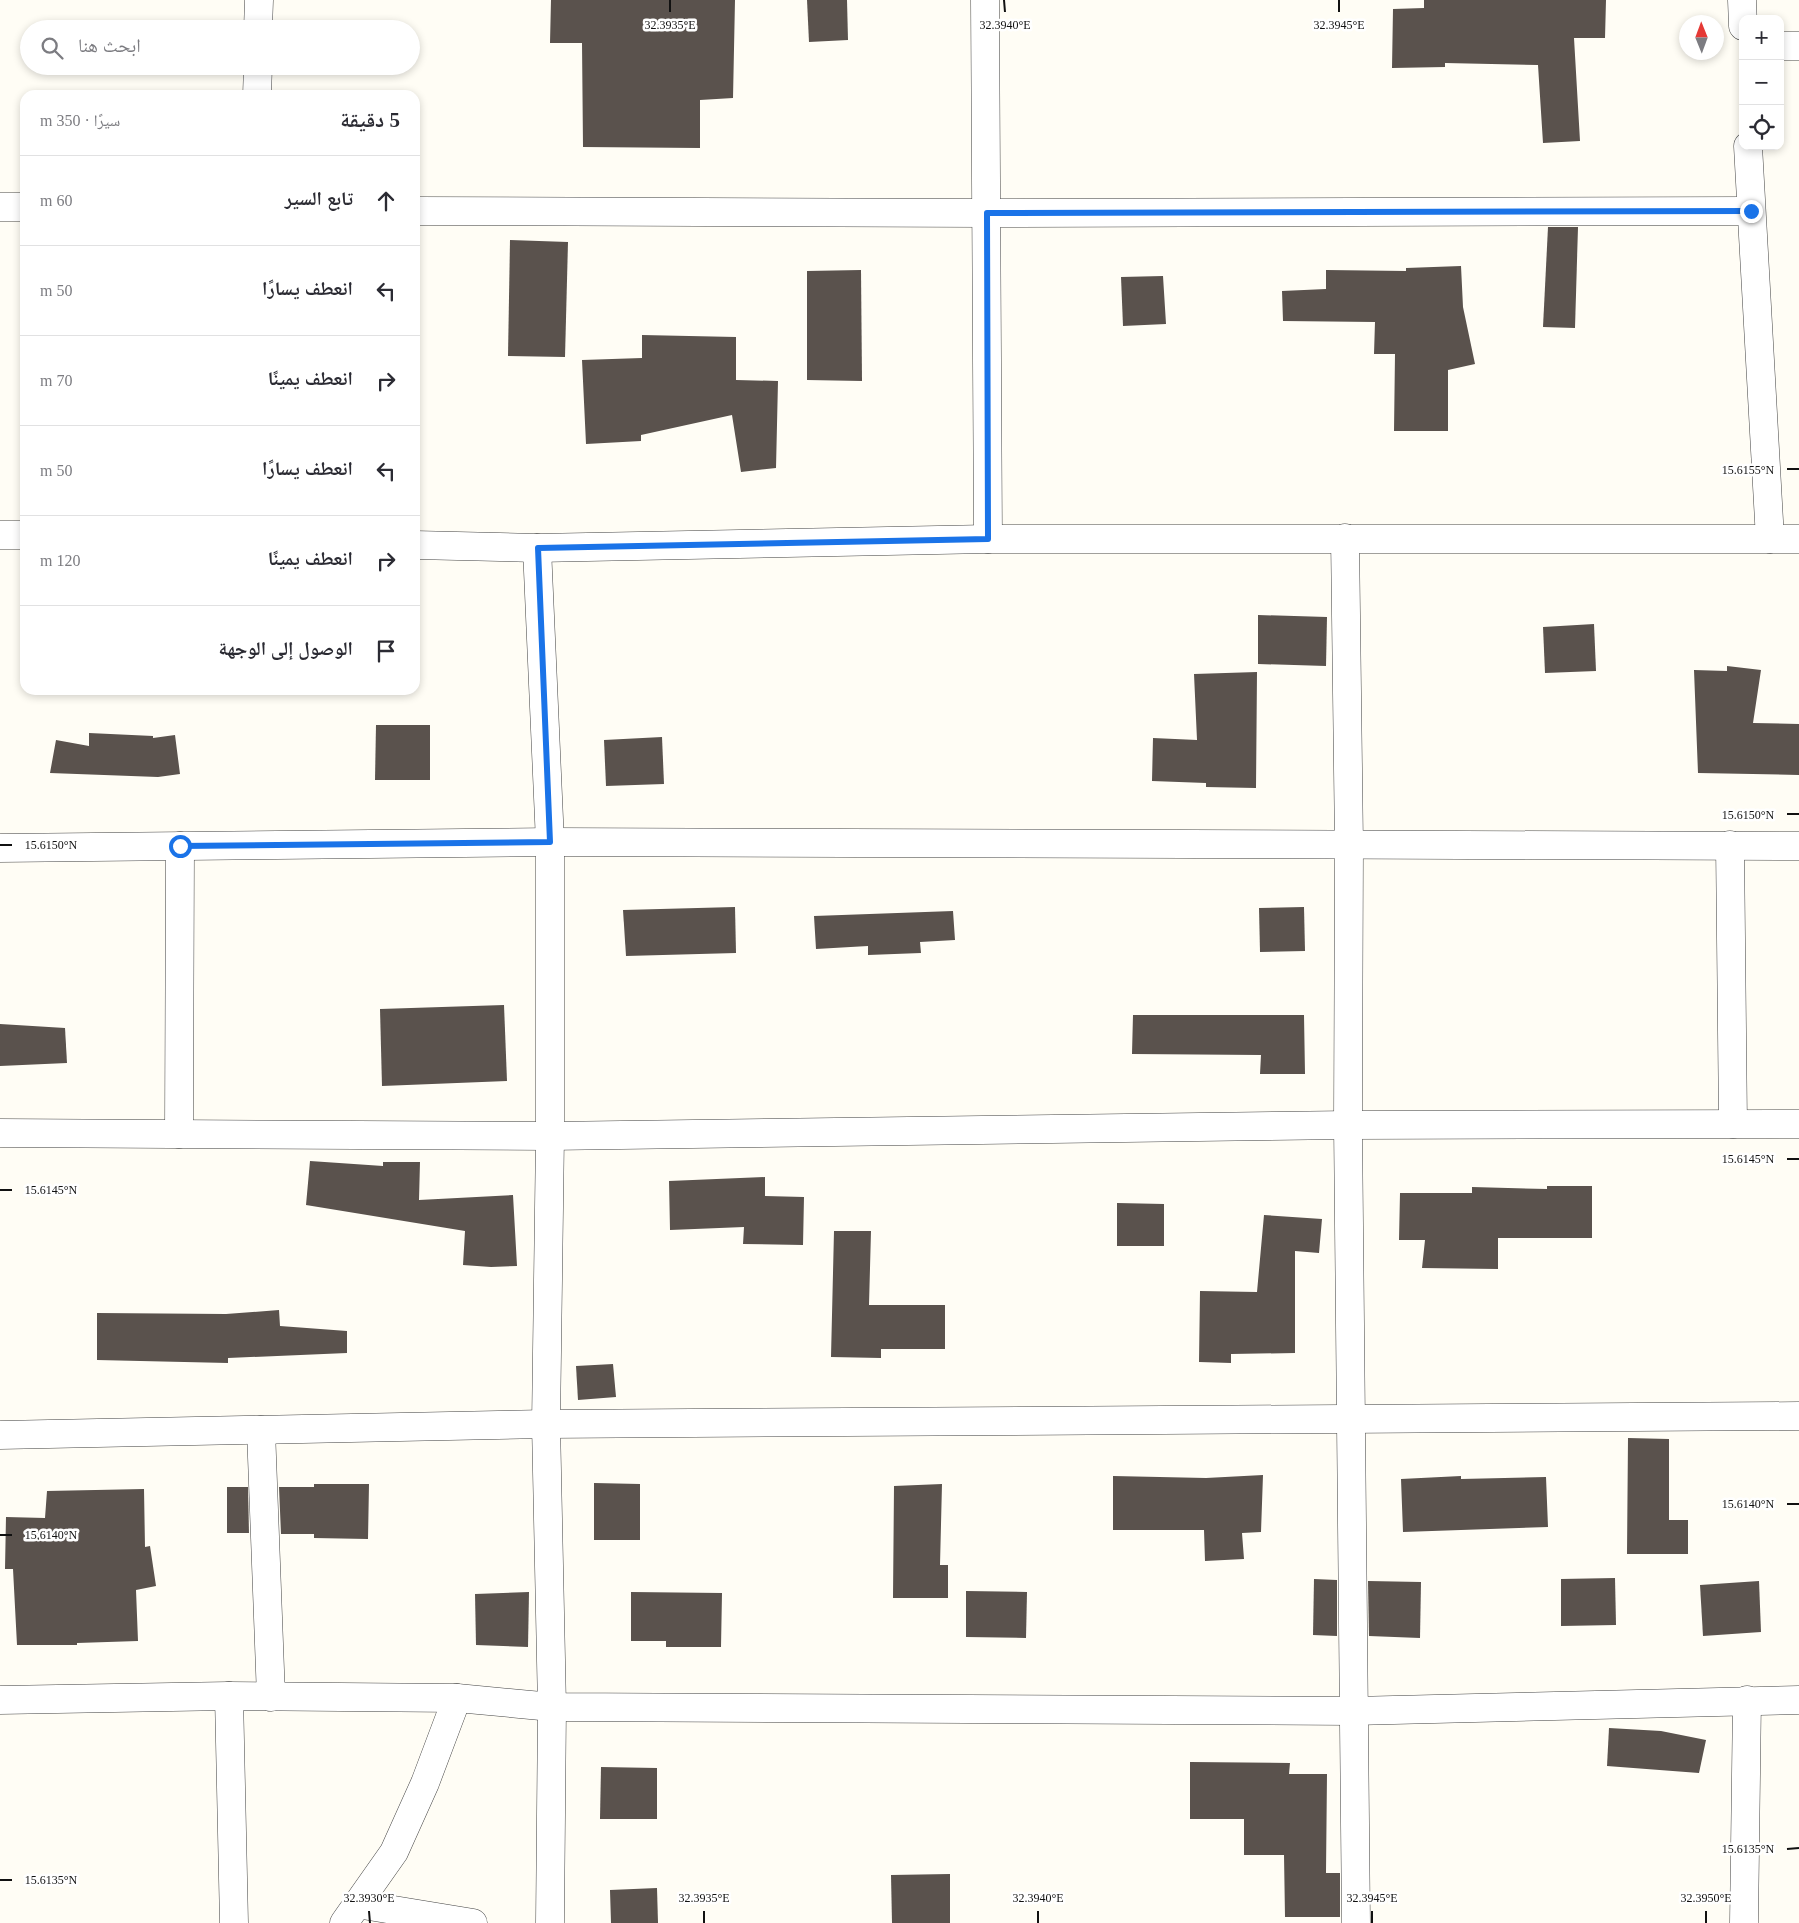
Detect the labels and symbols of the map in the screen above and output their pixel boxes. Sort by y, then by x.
north arrow [1679,15,1724,60]
text: 32.3935°E [644,18,696,32]
text: 32.3940°E [979,18,1031,32]
text: 32.3945°E [1313,18,1365,32]
route end [1740,200,1763,223]
text: 15.6155°N [1722,463,1775,477]
text: 15.6150°N [1722,808,1775,822]
route start [169,835,192,858]
text: 15.6150°N [25,838,78,852]
text: 15.6145°N [1722,1152,1775,1166]
text: 15.6145°N [25,1183,78,1197]
text: 15.6140°N [1722,1497,1775,1511]
text: 15.6140°N [25,1528,78,1542]
text: 15.6135°N [1722,1842,1775,1856]
text: 15.6135°N [25,1873,78,1887]
text: 32.3930°E [343,1891,395,1905]
text: 32.3935°E [678,1891,730,1905]
text: 32.3940°E [1012,1891,1064,1905]
text: 32.3945°E [1346,1891,1398,1905]
text: 32.3950°E [1680,1891,1732,1905]

